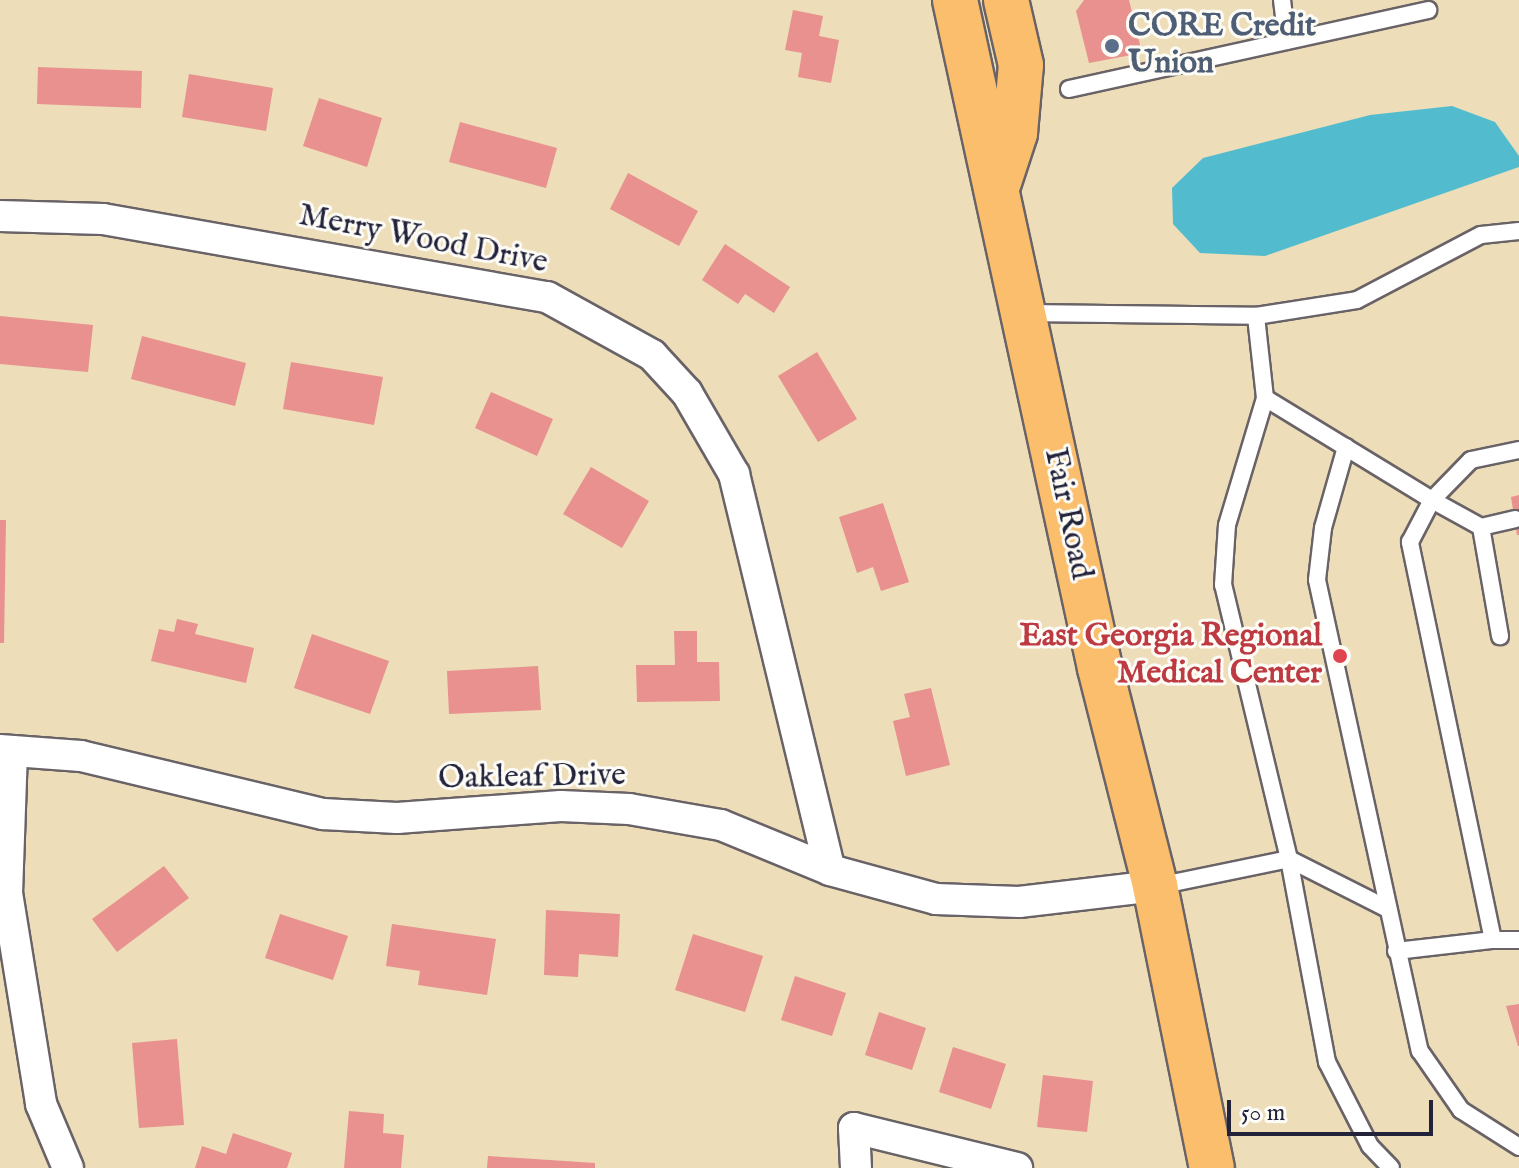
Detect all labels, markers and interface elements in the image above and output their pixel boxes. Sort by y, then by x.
place label: CORE Credit Union [1128,9,1316,84]
marker: CORE Credit Union [1103,37,1121,55]
street label: Merry Wood Drive [295,197,551,283]
street label: Fair Road [1034,445,1100,583]
place label: East Georgia Regional Medical Center [1020,619,1322,694]
marker: East Georgia Regional Medical Center [1329,645,1351,667]
street label: Oakleaf Drive [438,757,626,799]
scale bar [1231,1084,1437,1134]
text: 50 m [1241,1098,1285,1129]

